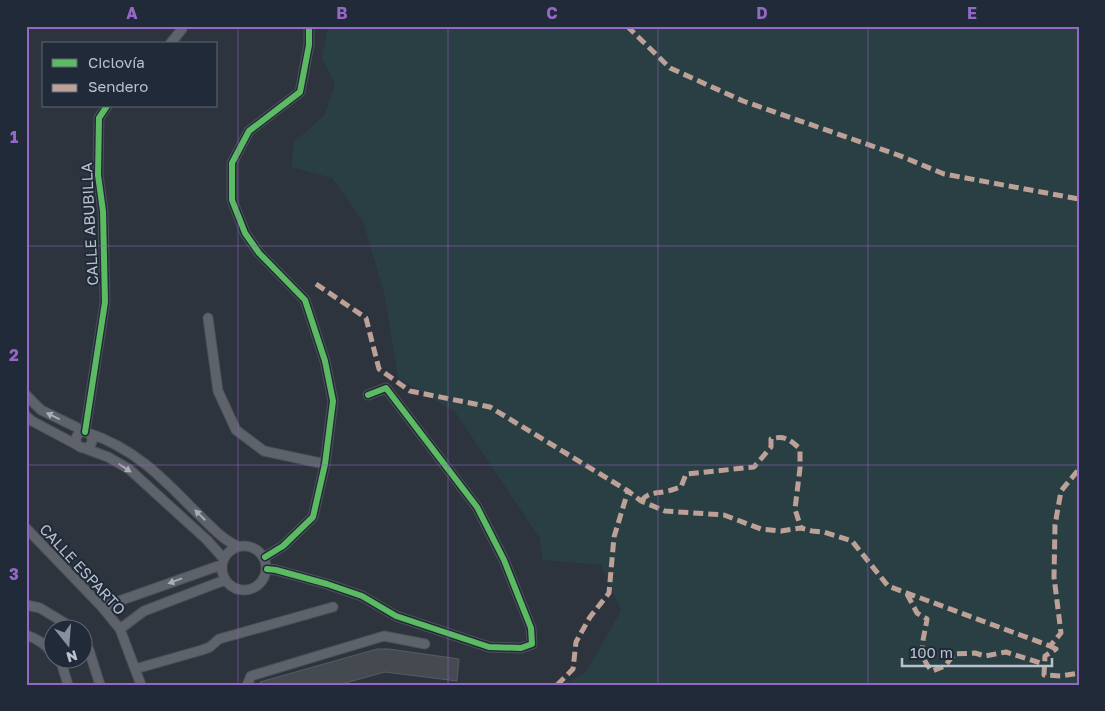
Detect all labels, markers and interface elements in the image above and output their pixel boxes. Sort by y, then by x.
text: A [126,3,138,23]
text: B [336,3,348,23]
text: C [546,3,558,23]
text: D [756,3,768,23]
text: E [967,3,977,23]
legend [42,42,218,108]
text: Ciclovía [88,53,145,71]
text: Sendero [88,77,148,95]
text: 1 [10,127,18,147]
street label: CALLE ABUBILLA [77,162,101,286]
text: 2 [9,345,19,365]
one-way arrow [46,412,60,420]
one-way arrow [118,463,132,472]
one-way arrow [194,509,206,521]
street label: CALLE ESPARTO [36,520,130,618]
text: 3 [9,564,19,584]
one-way arrow [167,577,182,585]
north arrow [42,618,92,668]
scale bar [902,636,1052,668]
text: 100 m [910,643,953,661]
text: N [64,647,80,667]

